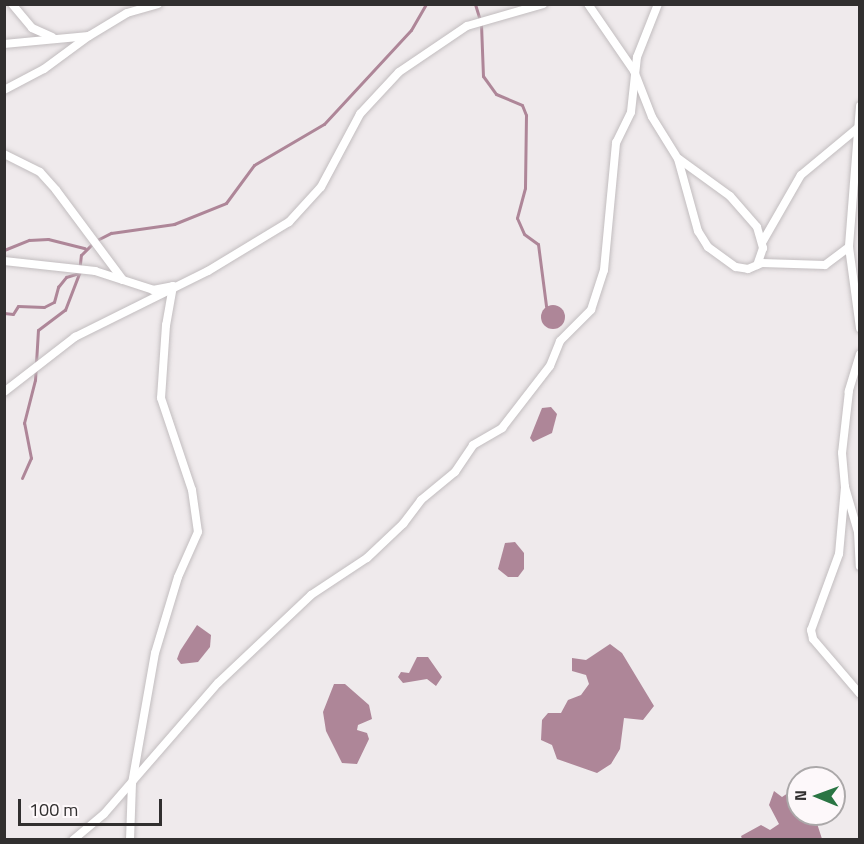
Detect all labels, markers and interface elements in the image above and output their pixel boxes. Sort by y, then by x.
north arrow [786,766,846,826]
scale bar [21,787,165,825]
text: N [788,790,812,801]
text: 100 m [29,796,78,823]

